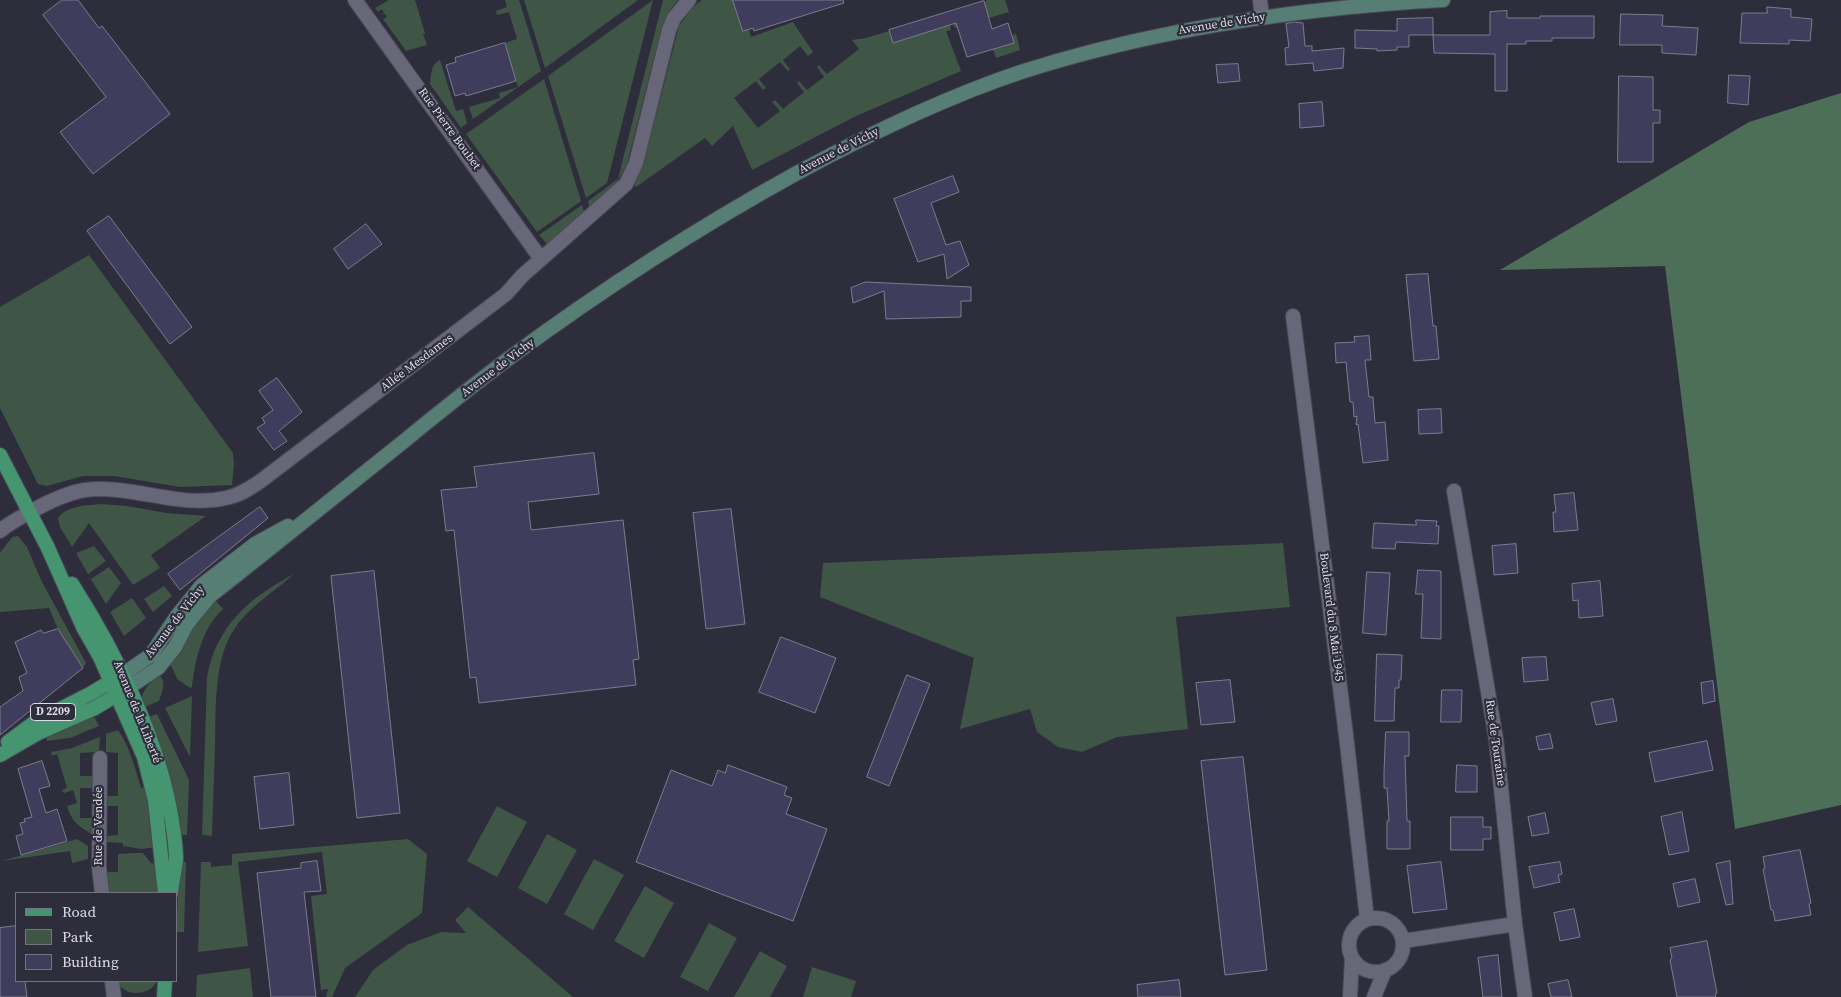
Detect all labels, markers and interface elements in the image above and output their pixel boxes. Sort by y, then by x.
street label: Avenue de Vichy [1177,10,1267,38]
street label: Rue Pierre Boubet [415,85,483,173]
street label: Avenue de Vichy [797,125,881,177]
street label: Allée Mesdames [378,331,456,395]
street label: Avenue de Vichy [459,336,537,400]
street label: Boulevard du 8 Mai 1945 [1316,552,1346,682]
street label: Avenue de Vichy [142,583,208,661]
street label: Avenue de la Liberté [110,659,164,765]
street label: Rue de Touraine [1482,699,1508,787]
road number: D 2209 [30,704,76,720]
street label: Rue de Vendée [92,787,106,865]
legend [15,892,178,982]
text: Road [62,901,96,922]
text: Park [62,926,93,947]
text: Building [62,951,119,972]

